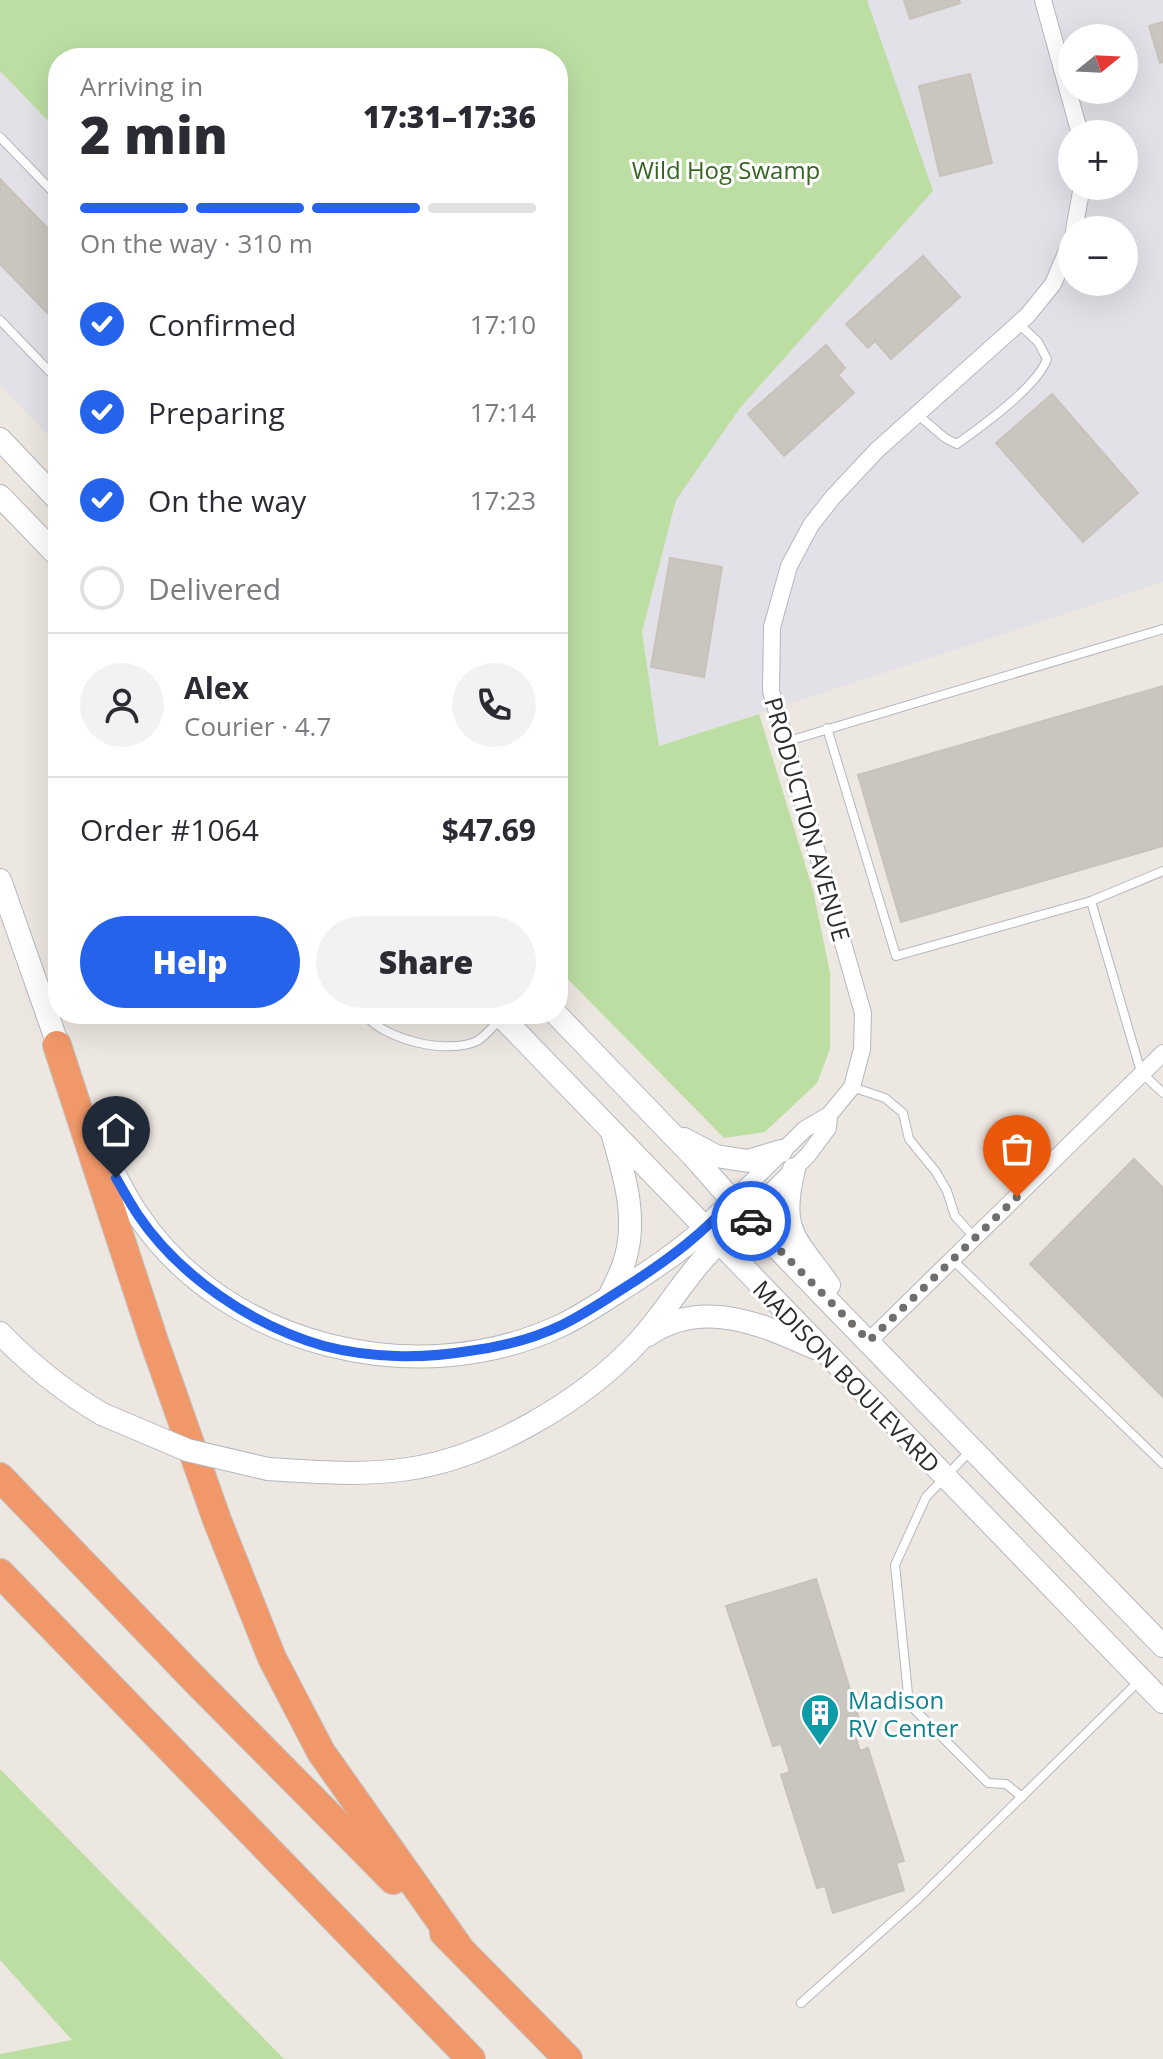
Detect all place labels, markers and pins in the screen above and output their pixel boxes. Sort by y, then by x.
pin [82,1096,150,1178]
pin [983,1115,1051,1197]
place label: Madison RV Center [848,1683,959,1744]
building icon: Madison RV Center [799,1692,841,1747]

